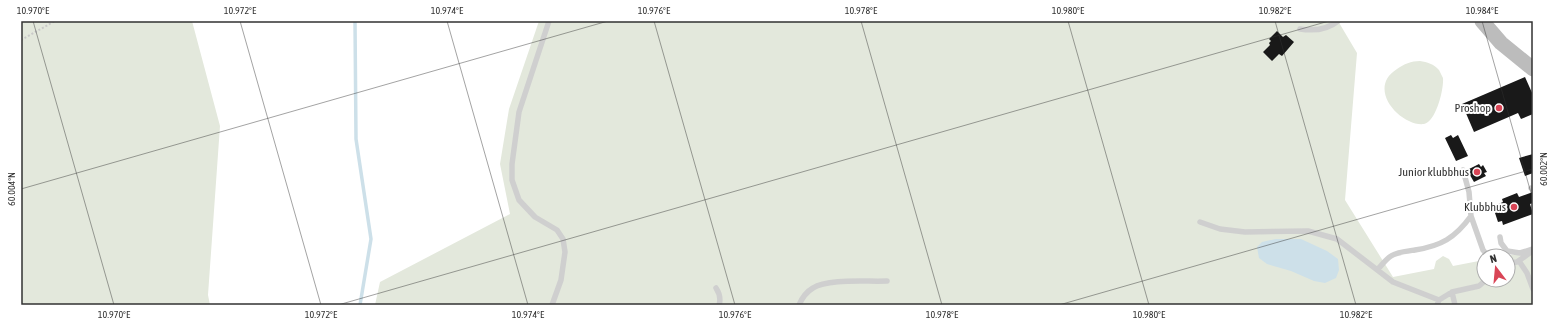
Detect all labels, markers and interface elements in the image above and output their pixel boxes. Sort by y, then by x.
text: 10.970°E [17,5,50,16]
text: 10.972°E [224,5,257,16]
text: 10.974°E [431,5,464,16]
text: 10.976°E [638,5,671,16]
text: 10.978°E [845,5,878,16]
text: 10.980°E [1052,5,1085,16]
text: 10.982°E [1259,5,1292,16]
text: 10.984°E [1466,5,1499,16]
place label: Proshop [1455,101,1491,115]
marker: Proshop [1494,103,1504,113]
text: 60.002°N [1538,152,1549,186]
place label: Junior klubbhus [1398,165,1469,179]
marker: Junior klubbhus [1472,167,1482,177]
text: 60.004°N [6,172,17,206]
place label: Klubbhus [1464,200,1506,214]
marker: Klubbhus [1509,202,1519,212]
north arrow [1476,248,1516,288]
text: N [1488,252,1498,265]
text: 10.970°E [98,309,131,320]
text: 10.972°E [305,309,338,320]
text: 10.974°E [512,309,545,320]
text: 10.976°E [719,309,752,320]
text: 10.978°E [926,309,959,320]
text: 10.980°E [1133,309,1166,320]
text: 10.982°E [1340,309,1373,320]

